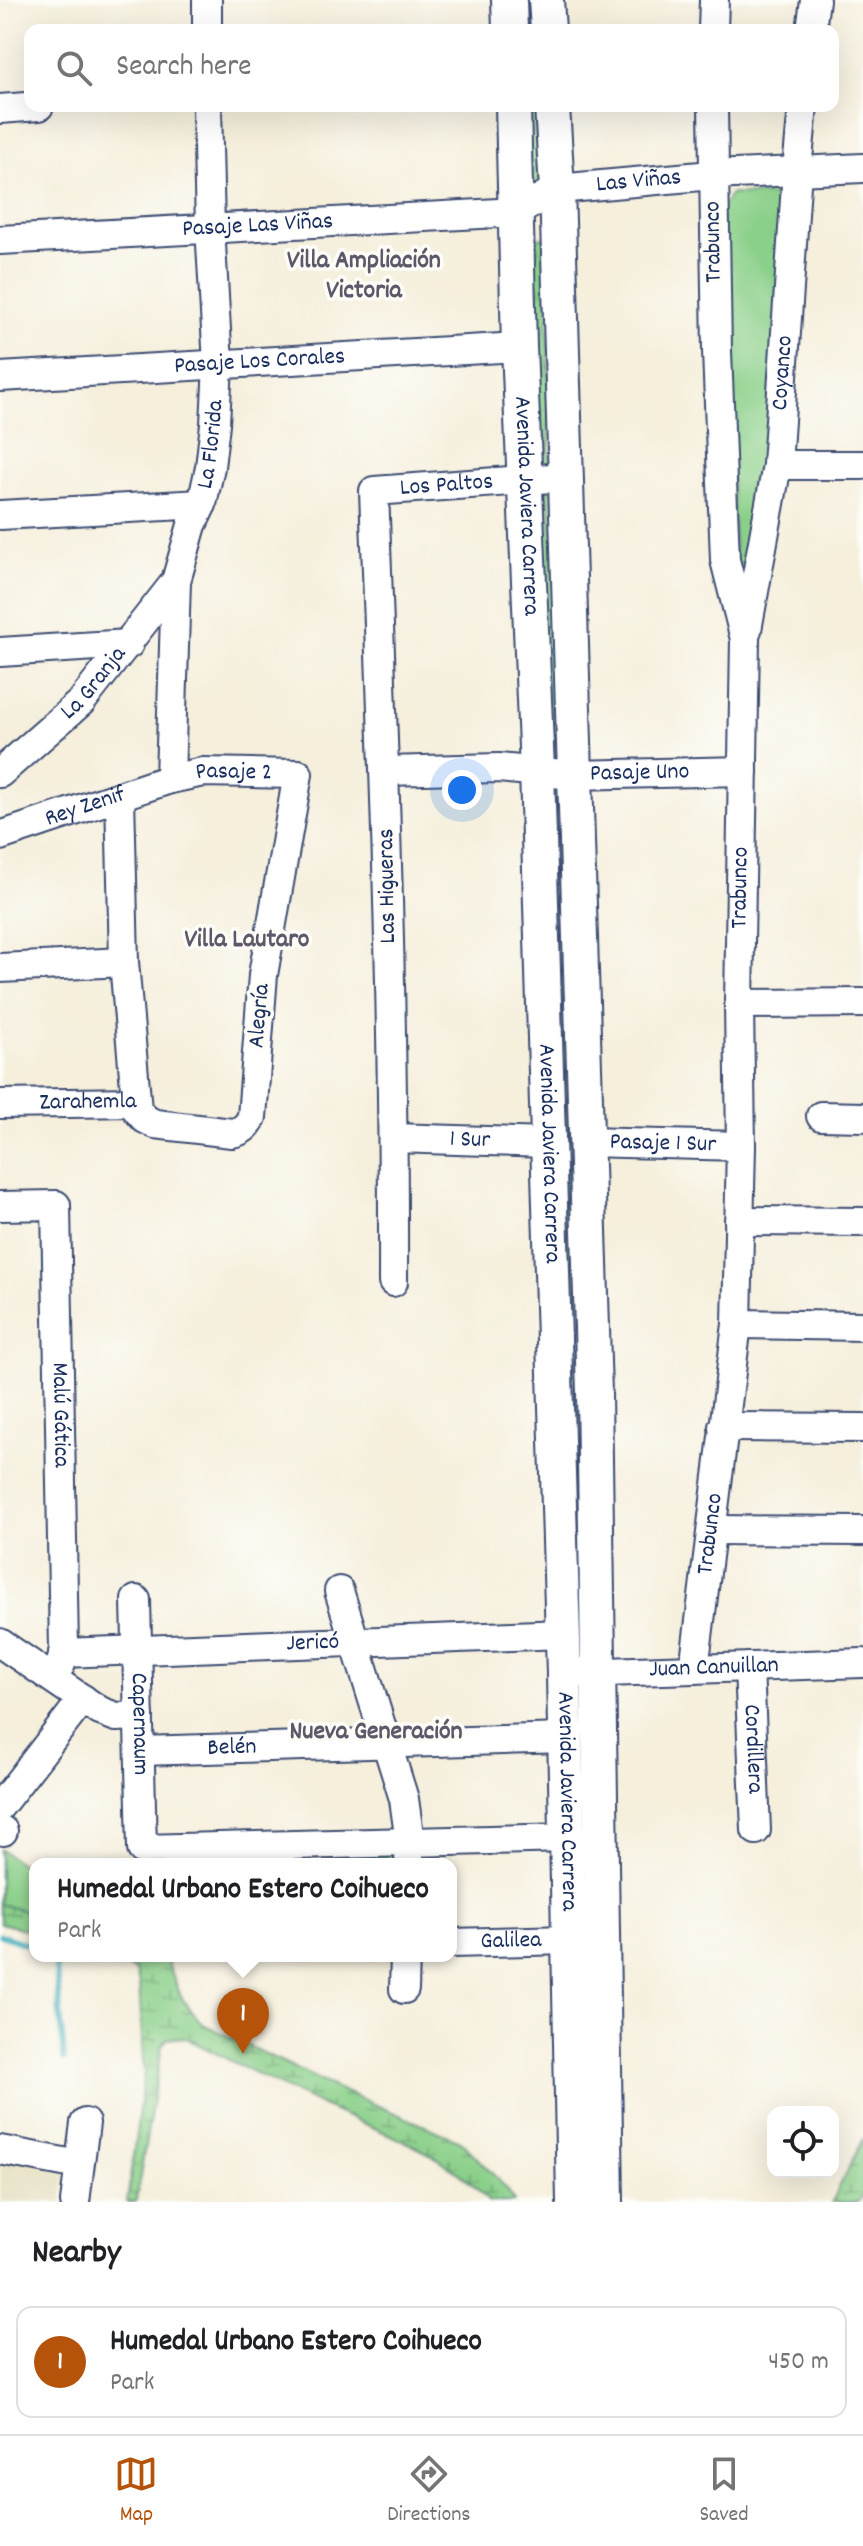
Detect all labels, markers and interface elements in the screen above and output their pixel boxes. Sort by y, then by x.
search box [24,24,839,112]
icon: search [52,46,96,90]
text: Search here [116,47,252,90]
street label: Las Viñas [595,161,683,202]
street label: Trabunco [696,201,732,283]
street label: Pasaje Las Viñas [181,205,334,247]
district label: Villa Ampliación Victoria [287,243,441,310]
street label: Coyanco [764,334,803,411]
street label: Pasaje Los Corales [173,340,346,384]
street label: Avenida Javiera Carrera [504,395,547,617]
street label: La Florida [189,398,233,492]
street label: Los Paltos [399,465,494,506]
street label: La Granja [54,639,136,729]
street label: Pasaje 2 [192,755,273,790]
street label: Pasaje Uno [590,755,690,792]
your location [442,770,482,810]
street label: Rey Zenif [41,778,130,837]
street label: Las Higueras [370,828,406,944]
street label: Trabunco [723,846,759,929]
district label: Villa Lautaro [185,922,310,959]
street label: Alegría [240,982,280,1050]
street label: Avenida Javiera Carrera [528,1043,569,1264]
street label: Zarahemla [39,1085,138,1120]
street label: 1 Sur [449,1123,491,1158]
street label: Pasaje 1 Sur [609,1126,717,1162]
street label: Malú Gática [42,1362,78,1469]
street label: Trabunco [689,1491,733,1577]
street label: Jericó [286,1626,340,1662]
street label: Juan Canuillan [648,1649,779,1687]
street label: Capernaum [121,1672,157,1776]
street label: Avenida Javiera Carrera [547,1691,585,1912]
street label: Cordillera [734,1704,771,1795]
district label: Nueva Generación [289,1714,463,1751]
street label: Belén [207,1730,257,1766]
popup [29,1858,457,1962]
text: Humedal Urbano Estero Coihueco [57,1870,429,1913]
text: Park [57,1913,101,1950]
street label: Galilea [480,1924,543,1959]
pin: 1 [217,1988,269,2054]
map controls [767,2106,839,2178]
button: locate [767,2106,839,2178]
text: Nearby [32,2230,121,2279]
text: Humedal Urbano Estero Coihueco [110,2322,482,2365]
text: 1 [57,2344,63,2381]
text: 450 m [768,2344,829,2381]
text: Park [110,2365,154,2402]
tab: Map [114,2452,158,2531]
tab: Directions [387,2452,471,2531]
tab: Saved [699,2452,749,2531]

